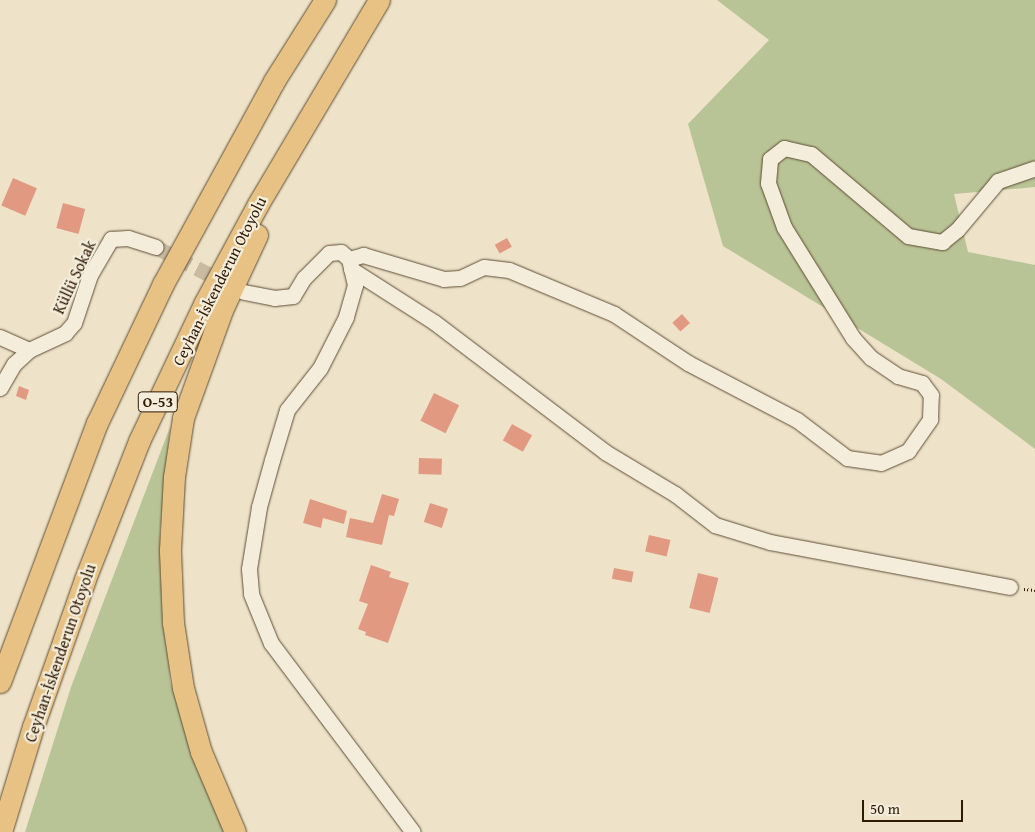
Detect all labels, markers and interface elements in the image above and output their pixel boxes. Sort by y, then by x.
street label: Ceyhan-İskenderun Otoyolu [168,193,270,369]
street label: Küllü Sokak [49,237,99,317]
road number: O-53 [137,390,179,414]
street label: Ceyhan-İskenderun Otoyolu [20,561,100,745]
scale bar [865,790,966,822]
text: 50 m [870,798,900,819]

